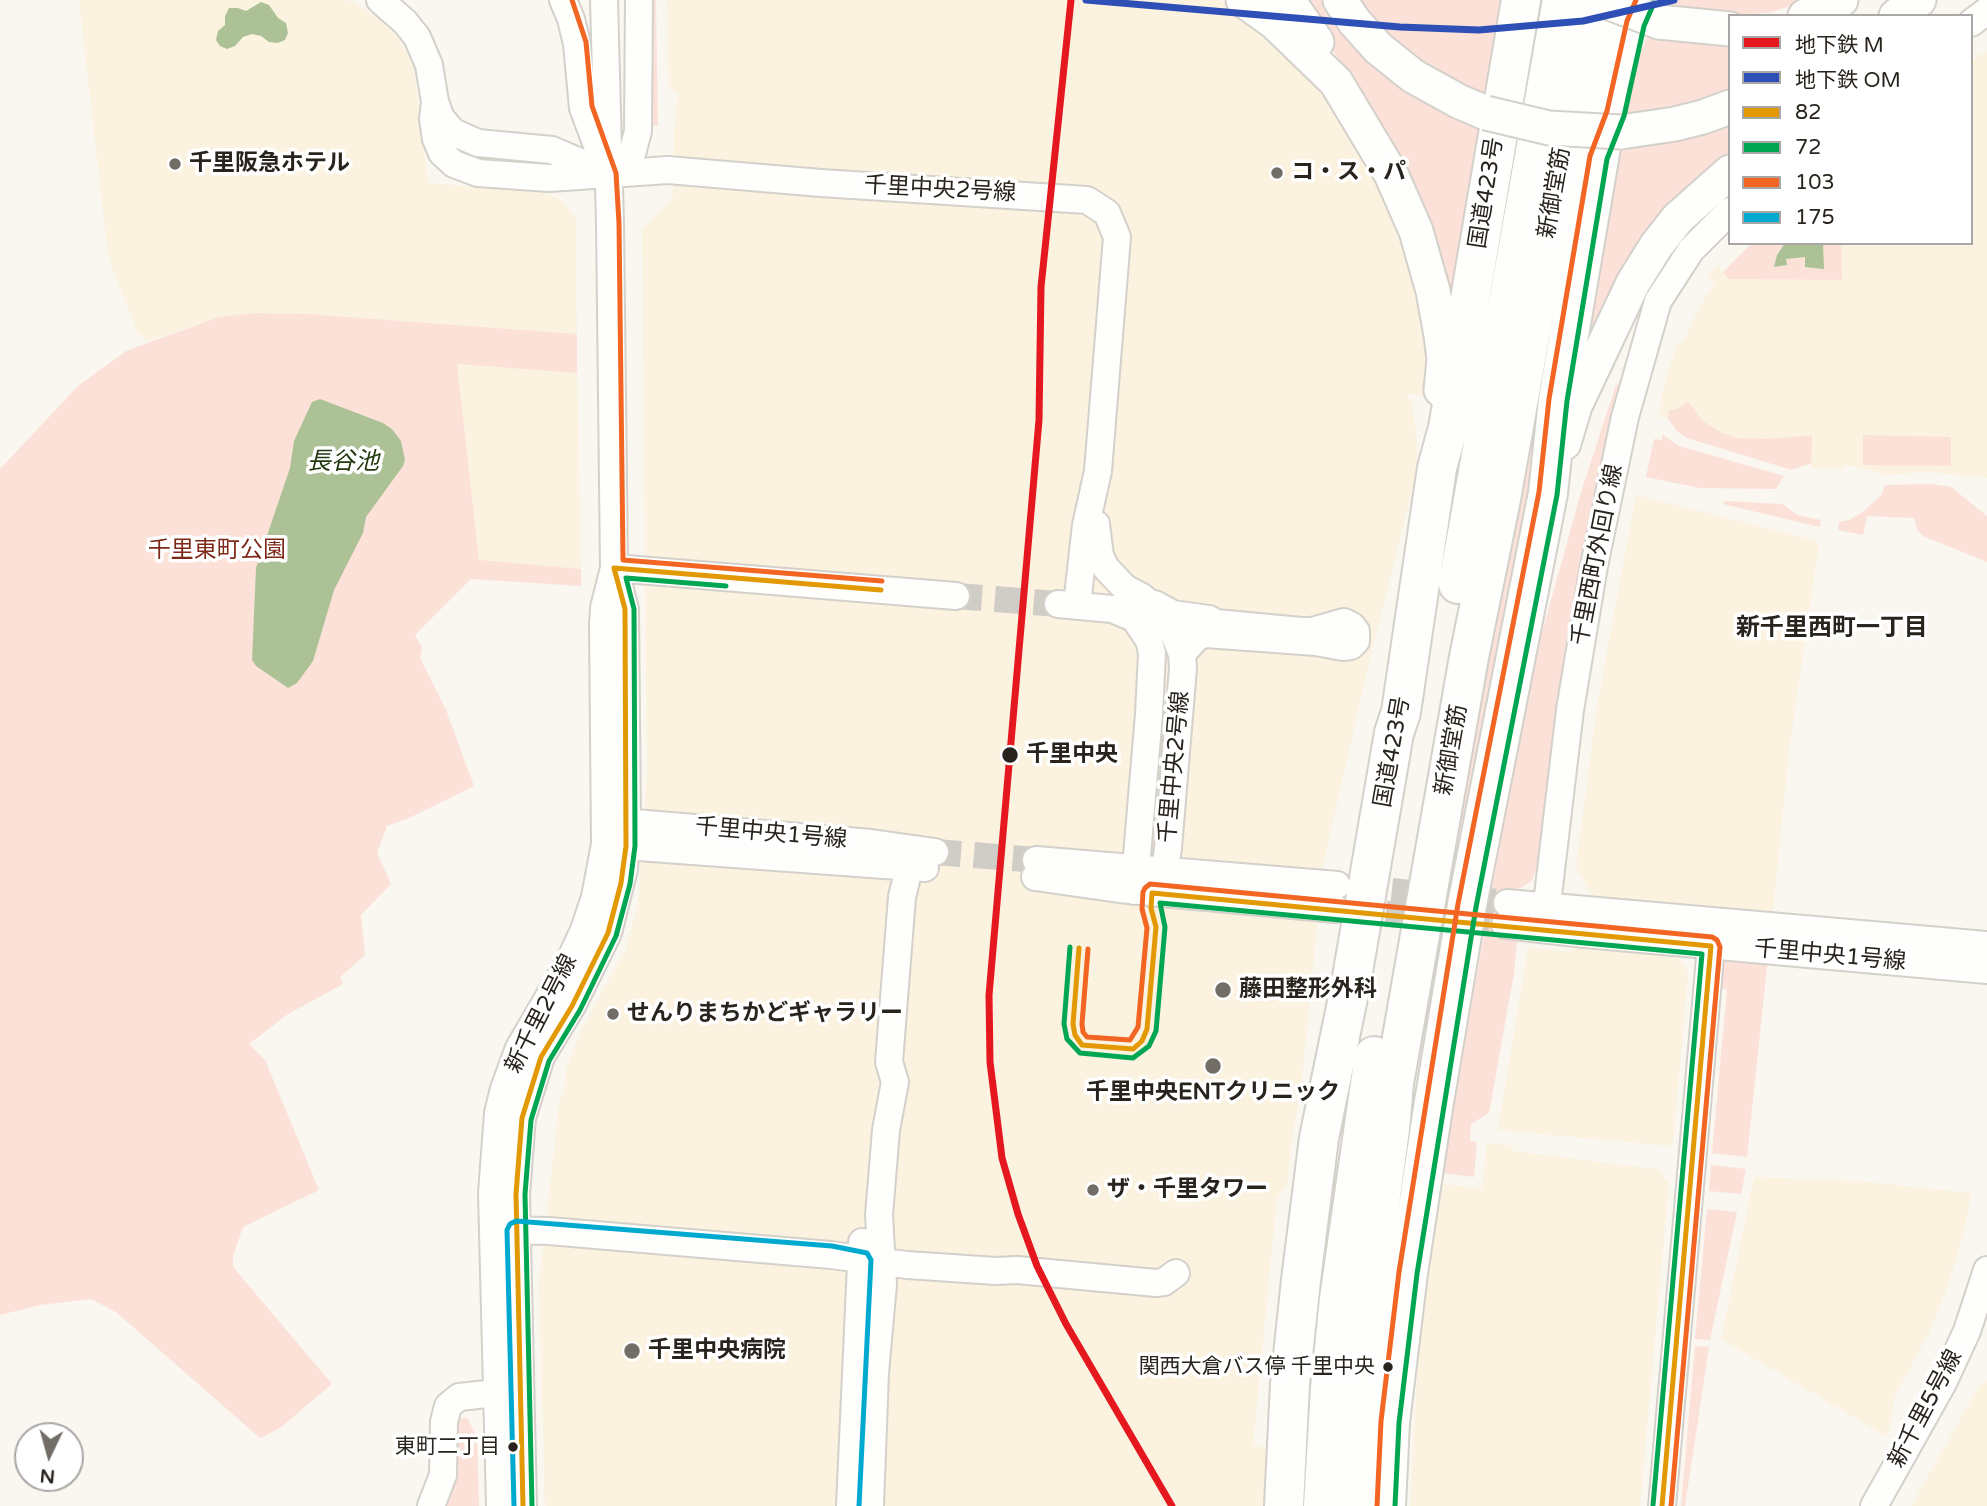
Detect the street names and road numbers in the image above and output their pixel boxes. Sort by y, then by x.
street label: 国道423号 [1465,135,1509,251]
street label: 新御堂筋 [1533,145,1577,241]
street label: 千里中央2号線 [863,172,1017,208]
street label: 千里西町外回り線 [1567,462,1629,648]
street label: 千里中央2号線 [1155,690,1195,844]
street label: 国道423号 [1370,694,1416,810]
street label: 新御堂筋 [1430,702,1474,798]
street label: 千里中央1号線 [694,814,848,854]
street label: 千里中央1号線 [1753,936,1907,976]
street label: 新千里2号線 [500,950,584,1078]
street label: 新千里5号線 [1883,1345,1969,1473]

